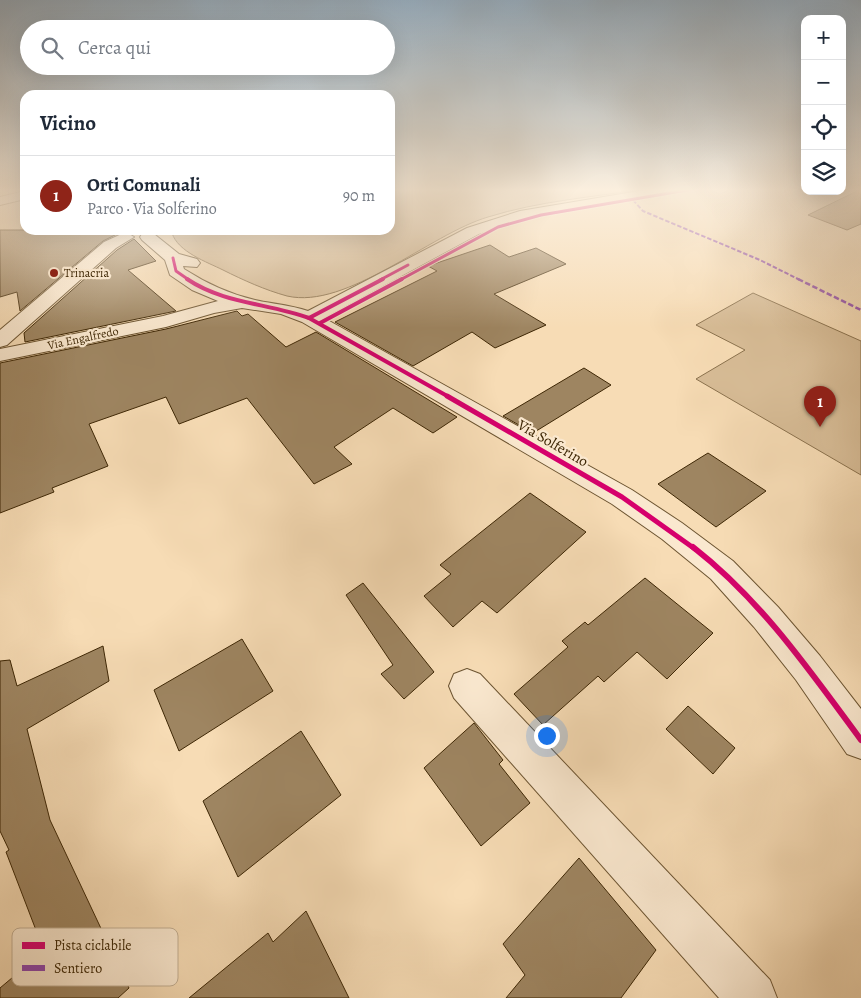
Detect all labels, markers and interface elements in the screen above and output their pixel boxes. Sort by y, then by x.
map controls [801,15,846,195]
button: + [801,15,846,60]
search box [20,20,395,75]
icon: search [38,34,66,62]
text: Cerca qui [78,35,151,61]
button: − [801,60,846,105]
button: locate [801,105,846,150]
text: Vicino [40,109,96,137]
button: layers [801,150,846,195]
text: Orti Comunali [87,172,201,198]
text: 1 [53,185,59,207]
text: 90 m [343,185,375,207]
text: Parco · Via Solferino [87,198,217,220]
place label: Trinacria [64,265,109,281]
marker: Trinacria [48,267,60,279]
street label: Via Engalfredo [45,323,120,354]
pin: 1 [804,386,836,427]
street label: Via Solferino [513,414,592,471]
your location [534,723,560,749]
legend [12,928,178,986]
text: Pista ciclabile [54,936,132,955]
text: Sentiero [54,959,102,978]

